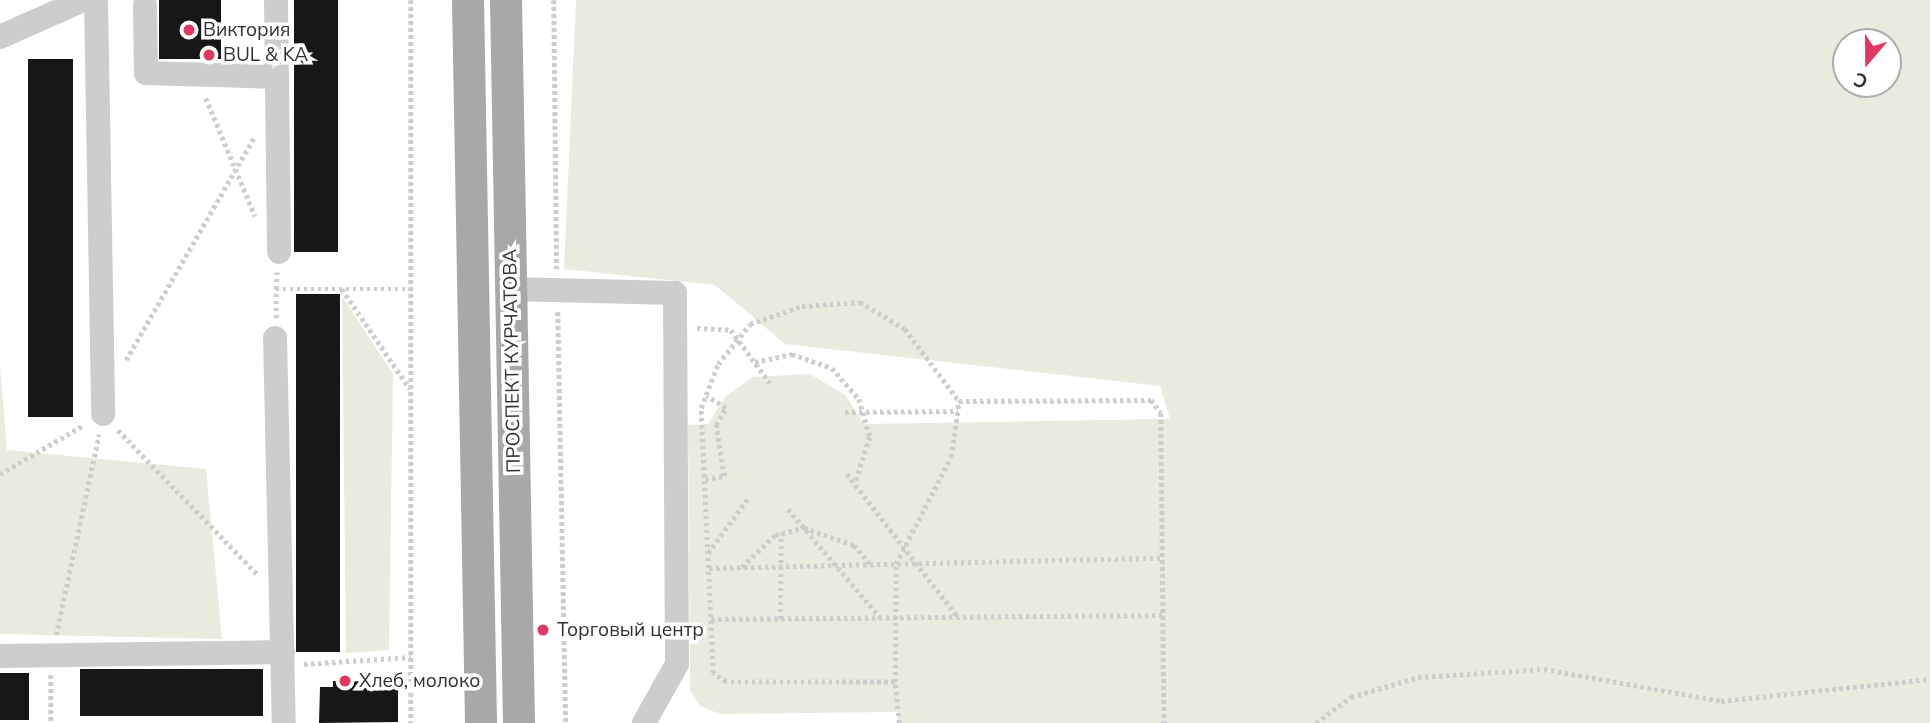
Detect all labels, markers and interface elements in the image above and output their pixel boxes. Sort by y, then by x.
place label: Виктория [203,19,290,41]
marker: Виктория [181,22,197,38]
north arrow [1832,28,1902,98]
place label: BUL & KA [223,44,308,66]
marker: BUL & KA [201,47,217,63]
text: С [1850,67,1871,94]
street label: ПРОСПЕКТ КУРЧАТОВА [499,249,525,473]
place label: Торговый центр [557,619,704,641]
marker: Торговый центр [535,622,551,638]
place label: Хлеб, молоко [359,670,480,692]
marker: Хлеб, молоко [337,673,353,689]

